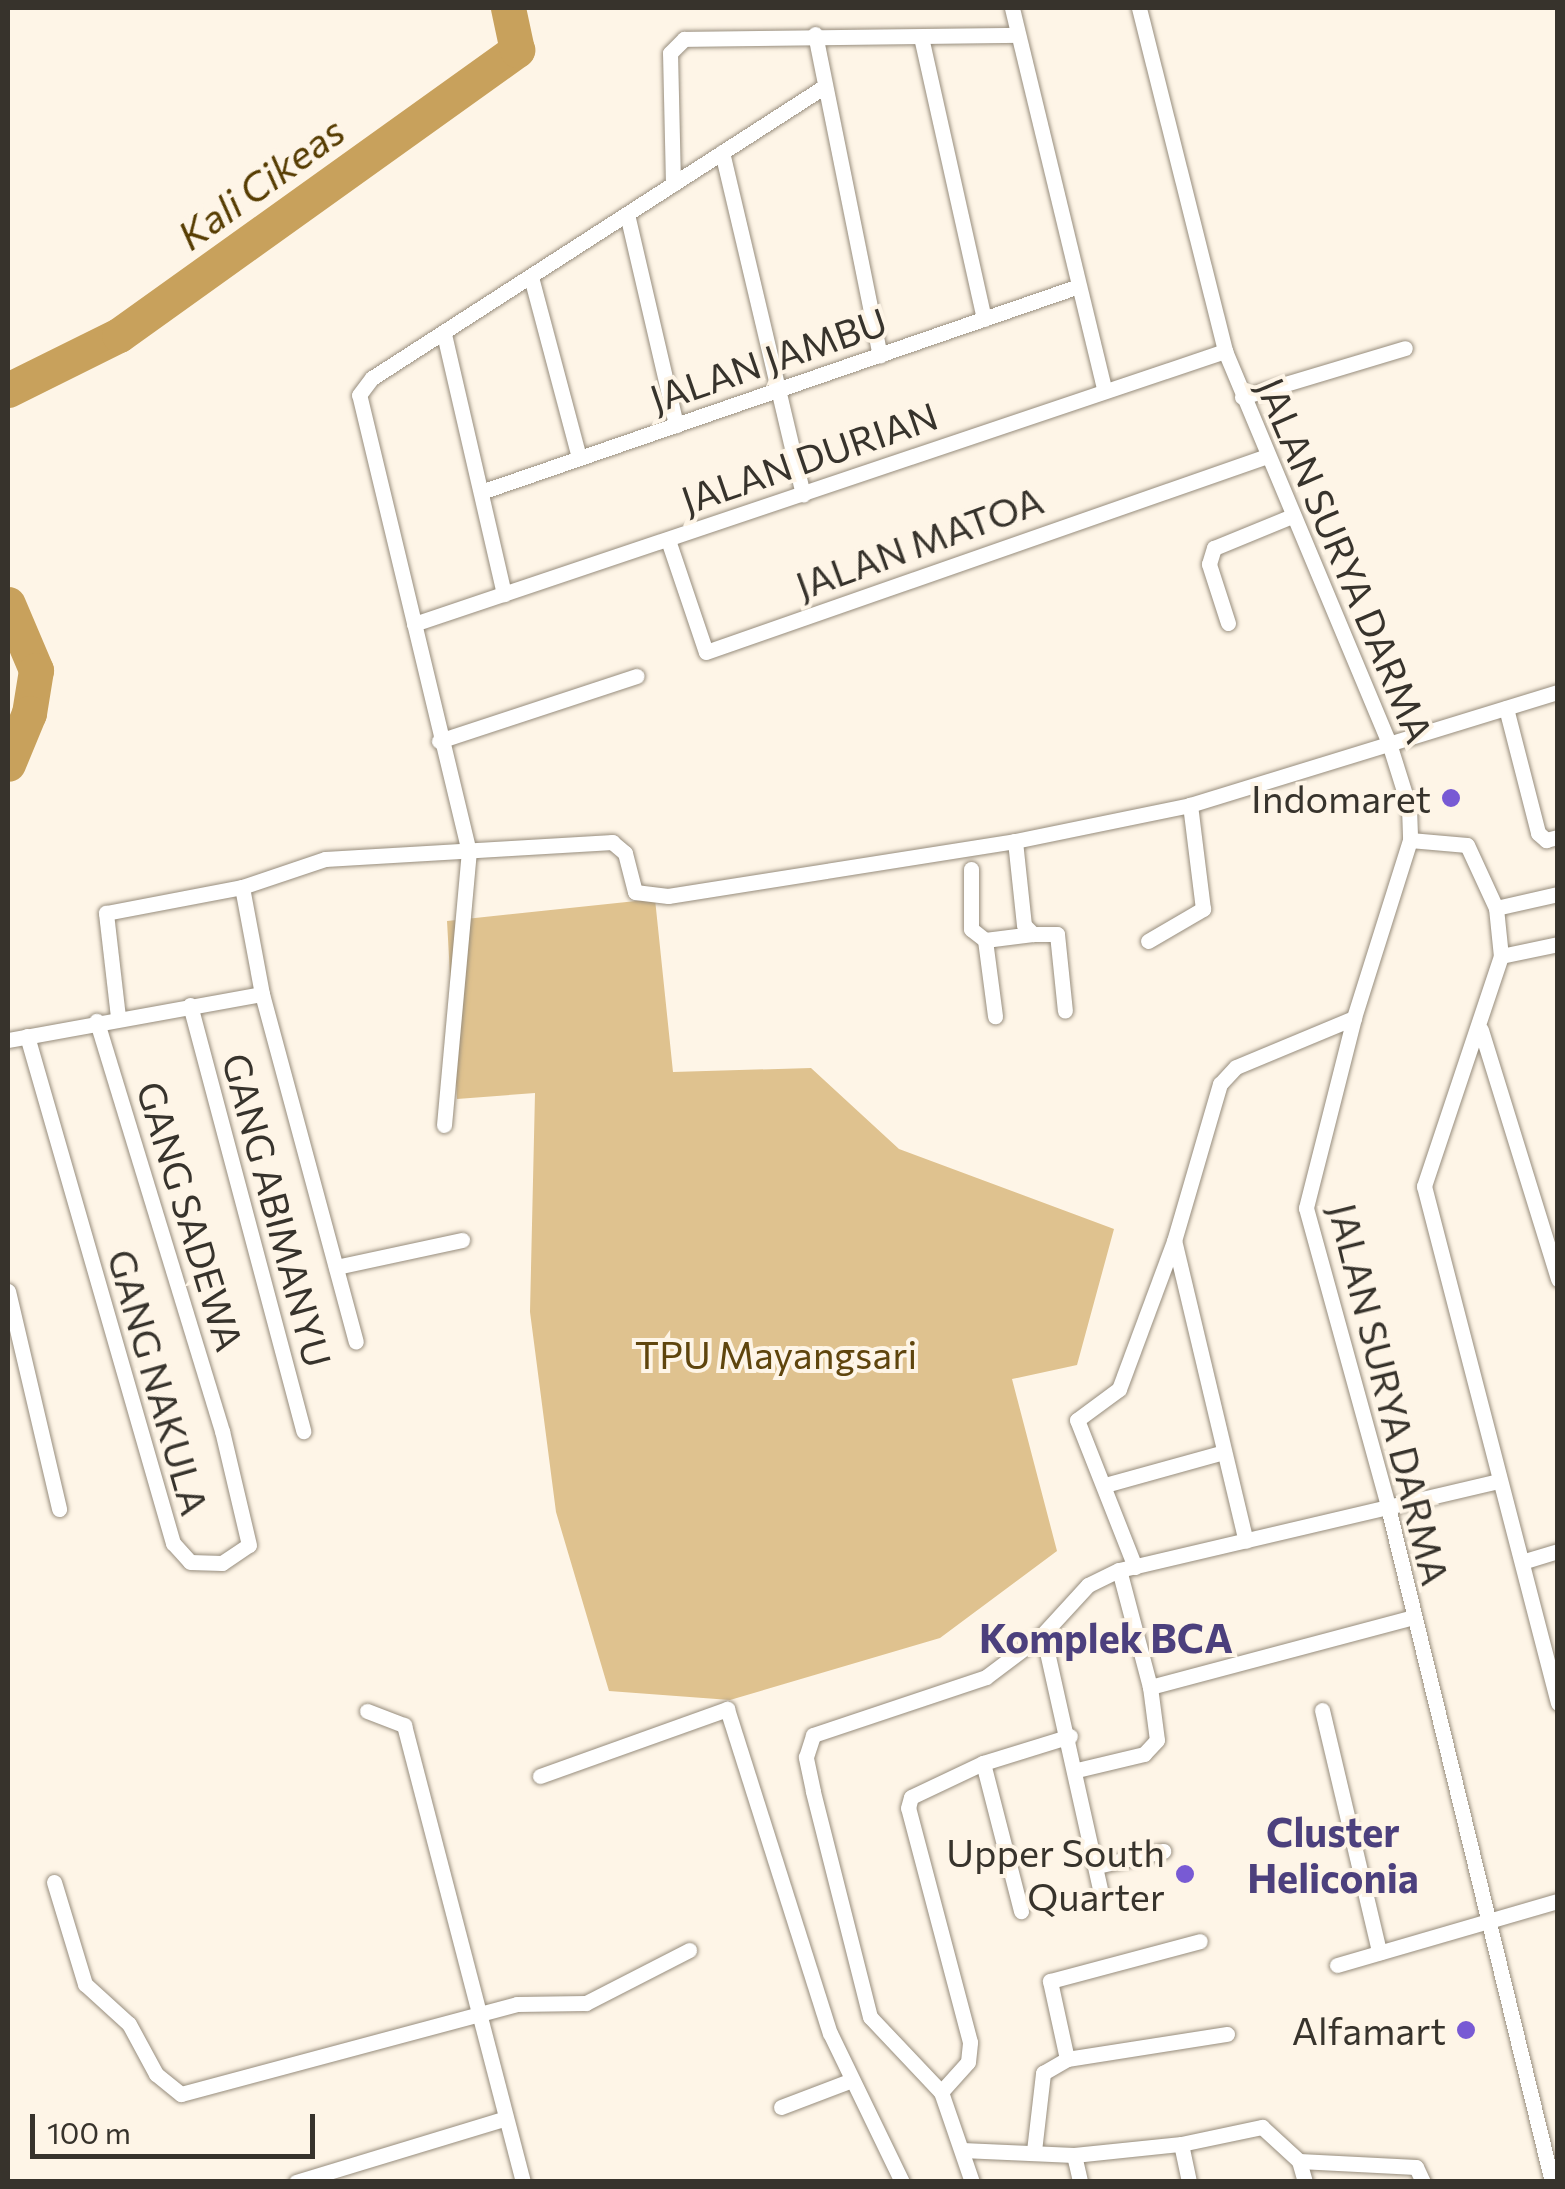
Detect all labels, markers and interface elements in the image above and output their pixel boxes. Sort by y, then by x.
water label: Kali Cikeas [167,105,353,259]
street label: JALAN JAMBU [644,297,892,421]
street label: JALAN SURYA DARMA [1248,371,1444,749]
street label: JALAN DURIAN [675,392,943,522]
street label: JALAN MATOA [789,476,1049,608]
place label: Indomaret [1251,775,1431,821]
marker: Indomaret [1440,787,1462,809]
street label: GANG ABIMANYU [214,1048,342,1372]
street label: GANG SADEWA [128,1076,254,1356]
street label: JALAN SURYA DARMA [1320,1198,1460,1590]
street label: GANG NAKULA [99,1244,219,1520]
park label: TPU Mayangsari [635,1331,917,1377]
district label: Komplek BCA [979,1613,1233,1661]
district label: Cluster Heliconia [1247,1807,1419,1901]
place label: Upper South Quarter [946,1829,1165,1918]
marker: Upper South Quarter [1174,1863,1196,1885]
place label: Alfamart [1292,2007,1446,2053]
marker: Alfamart [1455,2019,1477,2041]
scale bar [35,2094,320,2156]
text: 100 m [47,2113,131,2150]

